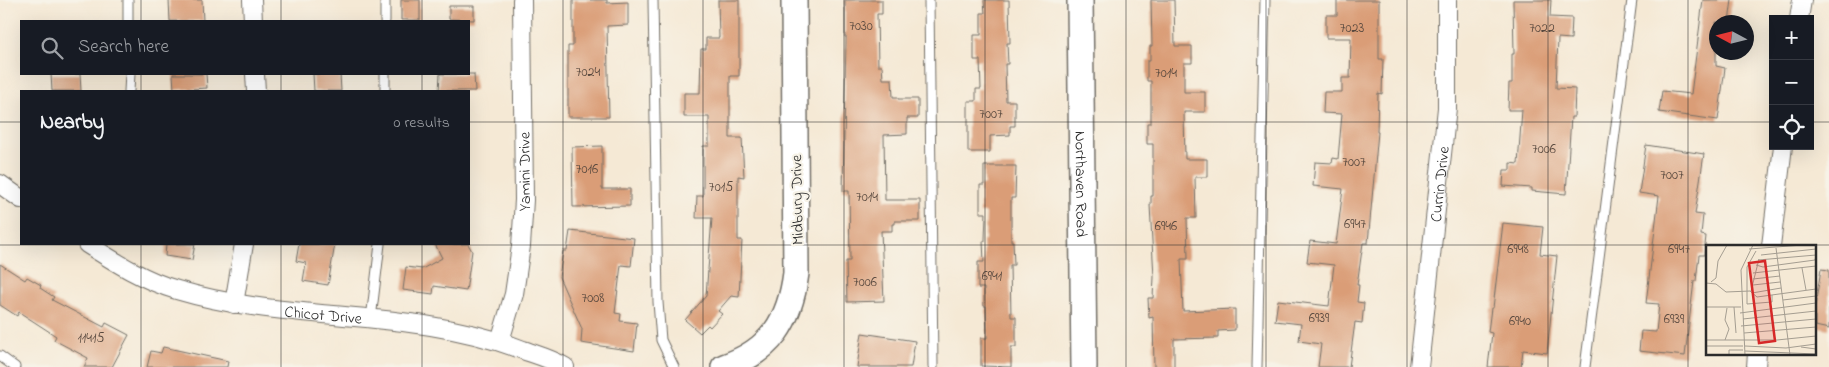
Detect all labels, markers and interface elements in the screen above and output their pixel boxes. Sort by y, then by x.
north arrow [1709,15,1754,60]
map controls [1769,15,1814,150]
button: + [1769,15,1814,60]
house number: 7030 [849,16,873,37]
house number: 7023 [1340,18,1364,39]
house number: 7022 [1529,18,1555,39]
search box [20,20,470,75]
icon: search [38,34,66,62]
text: Search here [78,34,169,61]
button: − [1769,60,1814,105]
house number: 7024 [576,62,601,83]
house number: 7014 [1155,63,1177,84]
house number: 7007 [979,104,1003,125]
button: locate [1769,105,1814,150]
text: Nearby [40,108,104,138]
text: 0 results [394,111,450,135]
street label: Yamini Drive [513,131,538,212]
street label: Northaven Road [1067,131,1093,237]
house number: 7006 [1532,139,1556,160]
street label: Currin Drive [1425,144,1457,223]
house number: 7007 [1342,152,1366,173]
street label: Midbury Drive [785,154,811,245]
house number: 7016 [576,159,598,180]
house number: 7007 [1660,165,1684,186]
house number: 7015 [709,177,733,198]
house number: 7014 [856,187,878,208]
house number: 6947 [1344,214,1366,235]
house number: 6946 [1155,216,1177,237]
house number: 6948 [1507,239,1529,260]
house number: 6947 [1668,239,1690,260]
inset map [1706,245,1816,354]
house number: 6941 [982,266,1003,287]
house number: 7006 [853,272,877,293]
house number: 7008 [581,288,605,309]
street label: Chicot Drive [283,300,364,332]
house number: 6939 [1309,308,1330,329]
house number: 6939 [1664,309,1685,330]
house number: 6940 [1509,311,1531,332]
house number: 11415 [77,328,105,349]

